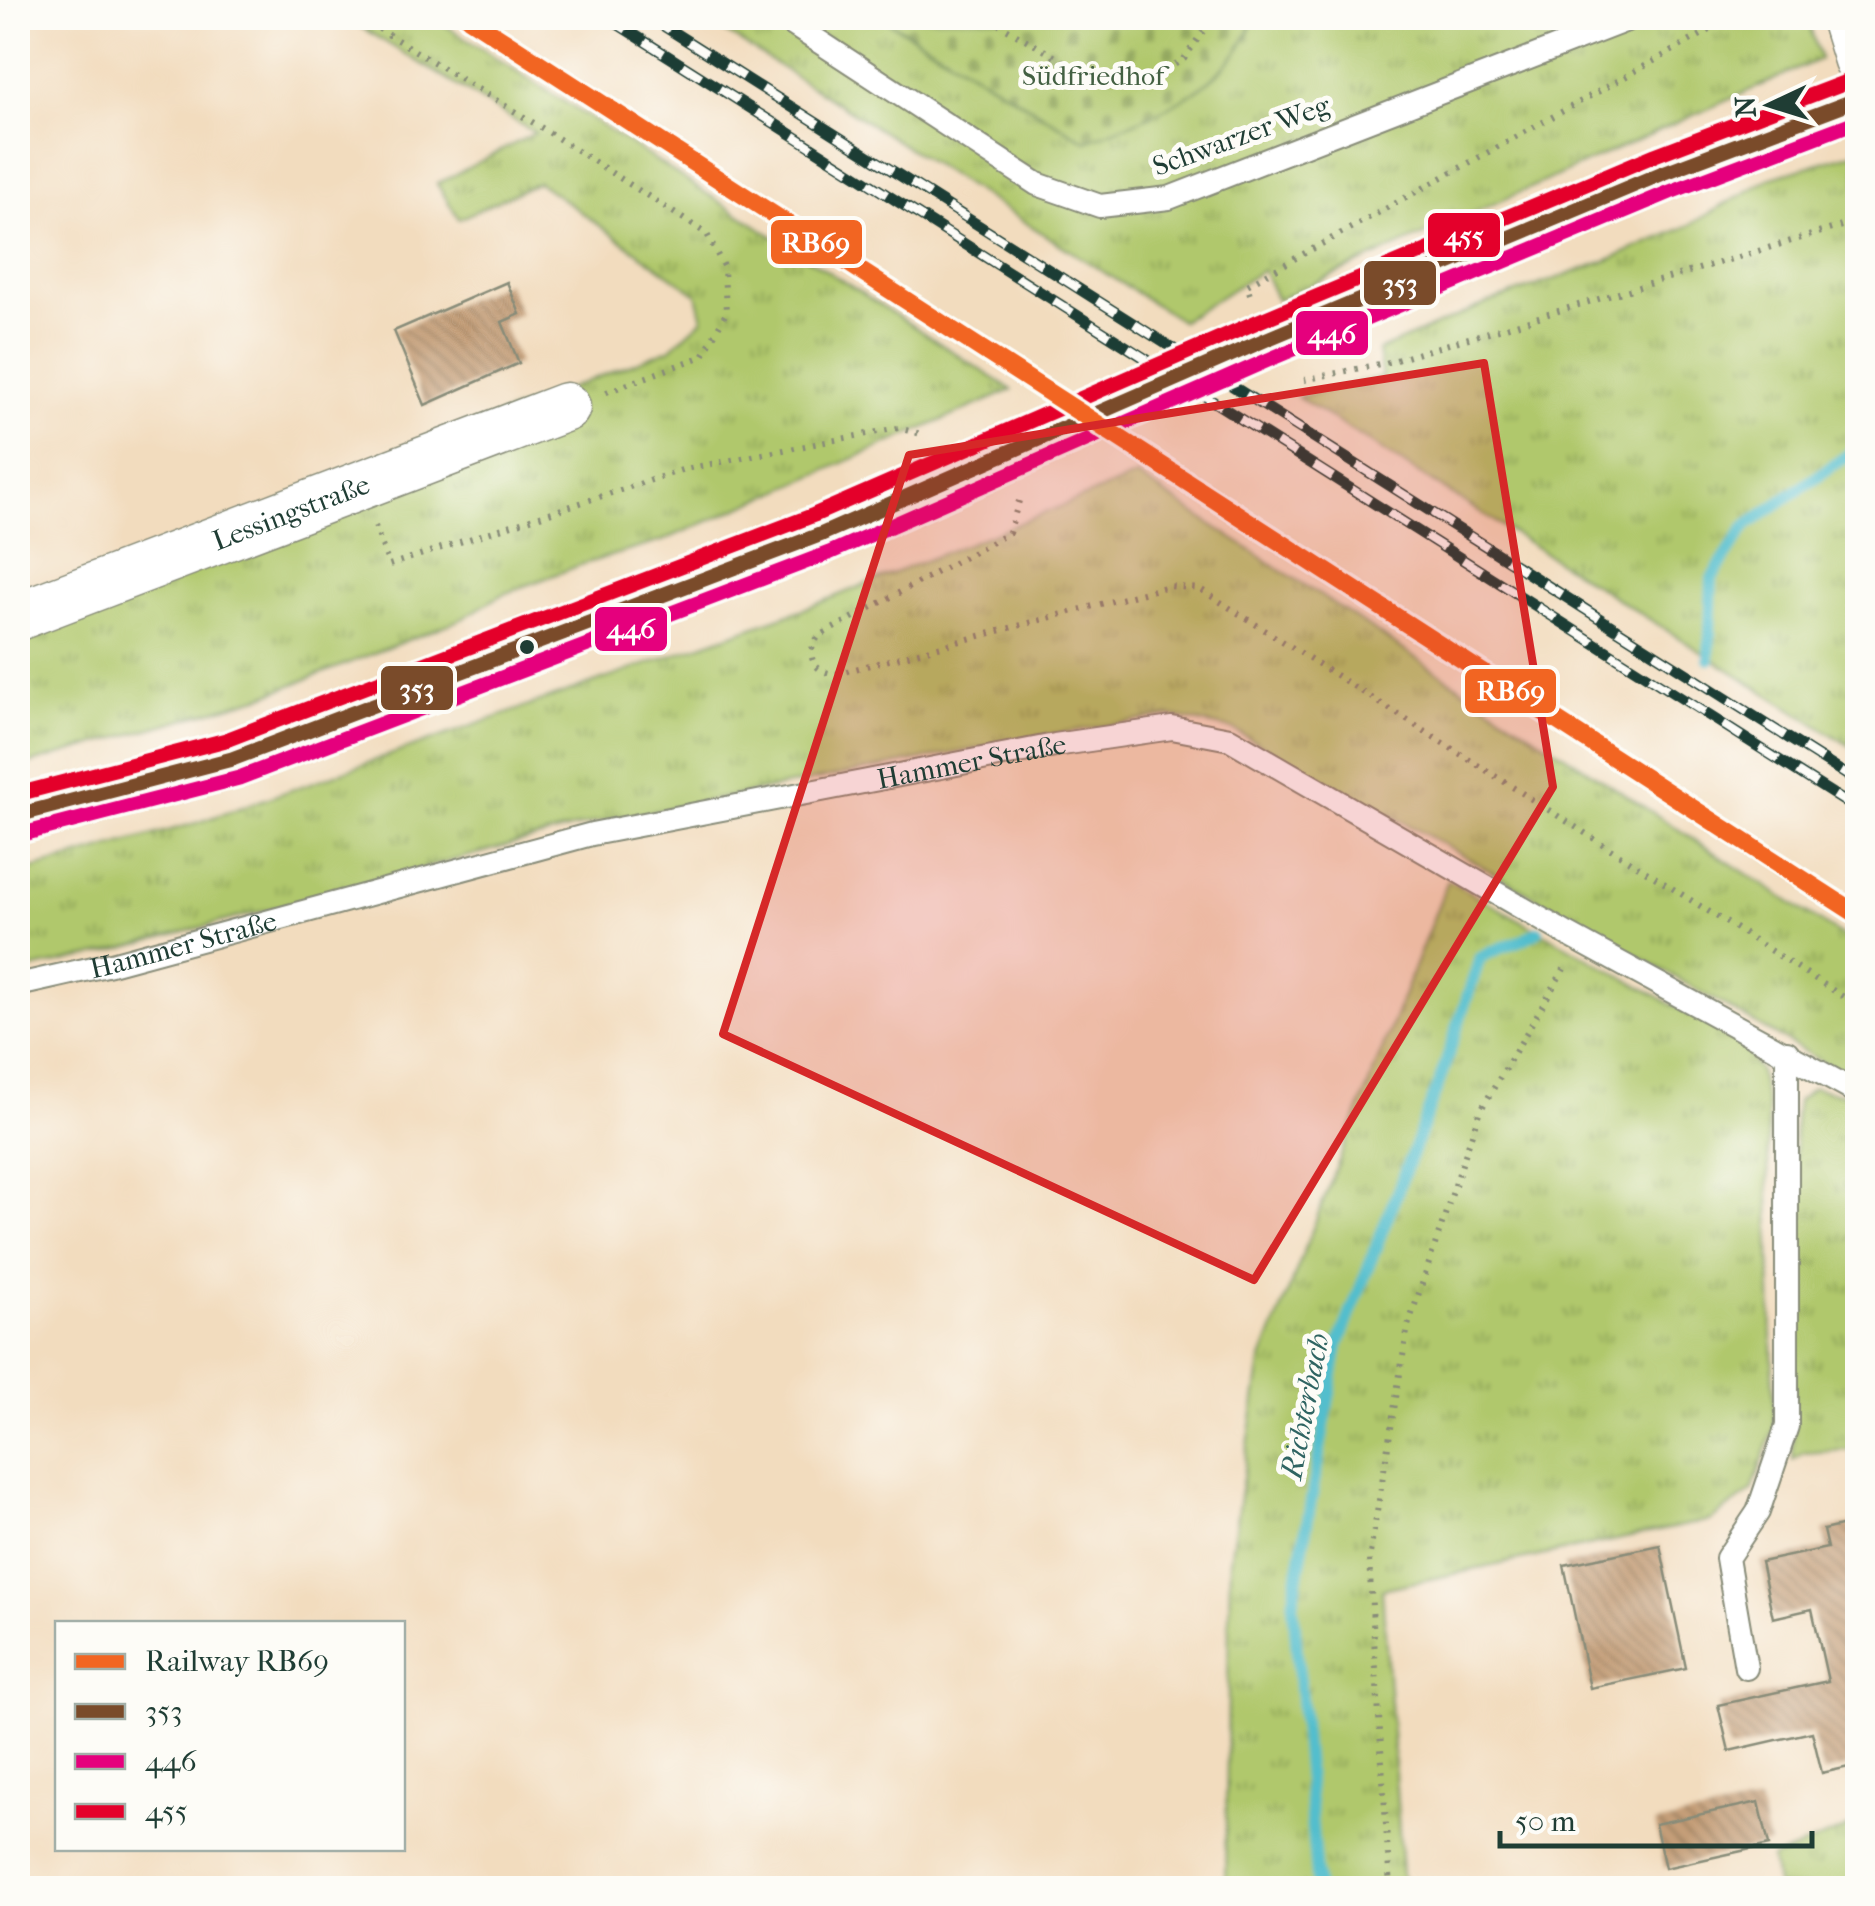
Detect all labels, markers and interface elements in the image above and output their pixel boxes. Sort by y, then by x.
north arrow [1720,55,1820,155]
park label: Südfriedhof [1022,59,1170,92]
street label: Schwarzer Weg [1148,88,1335,183]
text: N [1728,94,1763,118]
line badge: 455 [1426,211,1502,259]
line badge: RB69 [769,218,864,266]
text: 455 [1443,219,1484,253]
text: RB69 [782,226,850,259]
line badge: 353 [1362,259,1438,307]
text: 353 [1382,267,1418,300]
line badge: 446 [1294,309,1370,357]
text: 446 [1307,317,1357,351]
street label: Lessingstraße [208,467,374,557]
line badge: 446 [593,605,669,653]
text: 446 [606,612,656,646]
unlabelled marker [517,637,537,657]
line badge: 353 [379,664,455,712]
line badge: RB69 [1463,667,1558,715]
text: 353 [399,672,435,705]
text: RB69 [1477,674,1545,707]
street label: Hammer Straße [874,728,1068,796]
street label: Hammer Straße [87,904,280,985]
water label: Richterbach [1274,1330,1337,1484]
legend [55,1621,405,1851]
text: Railway RB69 [145,1644,329,1679]
text: 353 [145,1694,183,1729]
text: 446 [145,1744,198,1779]
scale bar [1500,1786,1812,1848]
text: 455 [145,1794,188,1829]
text: 50 m [1515,1804,1576,1839]

